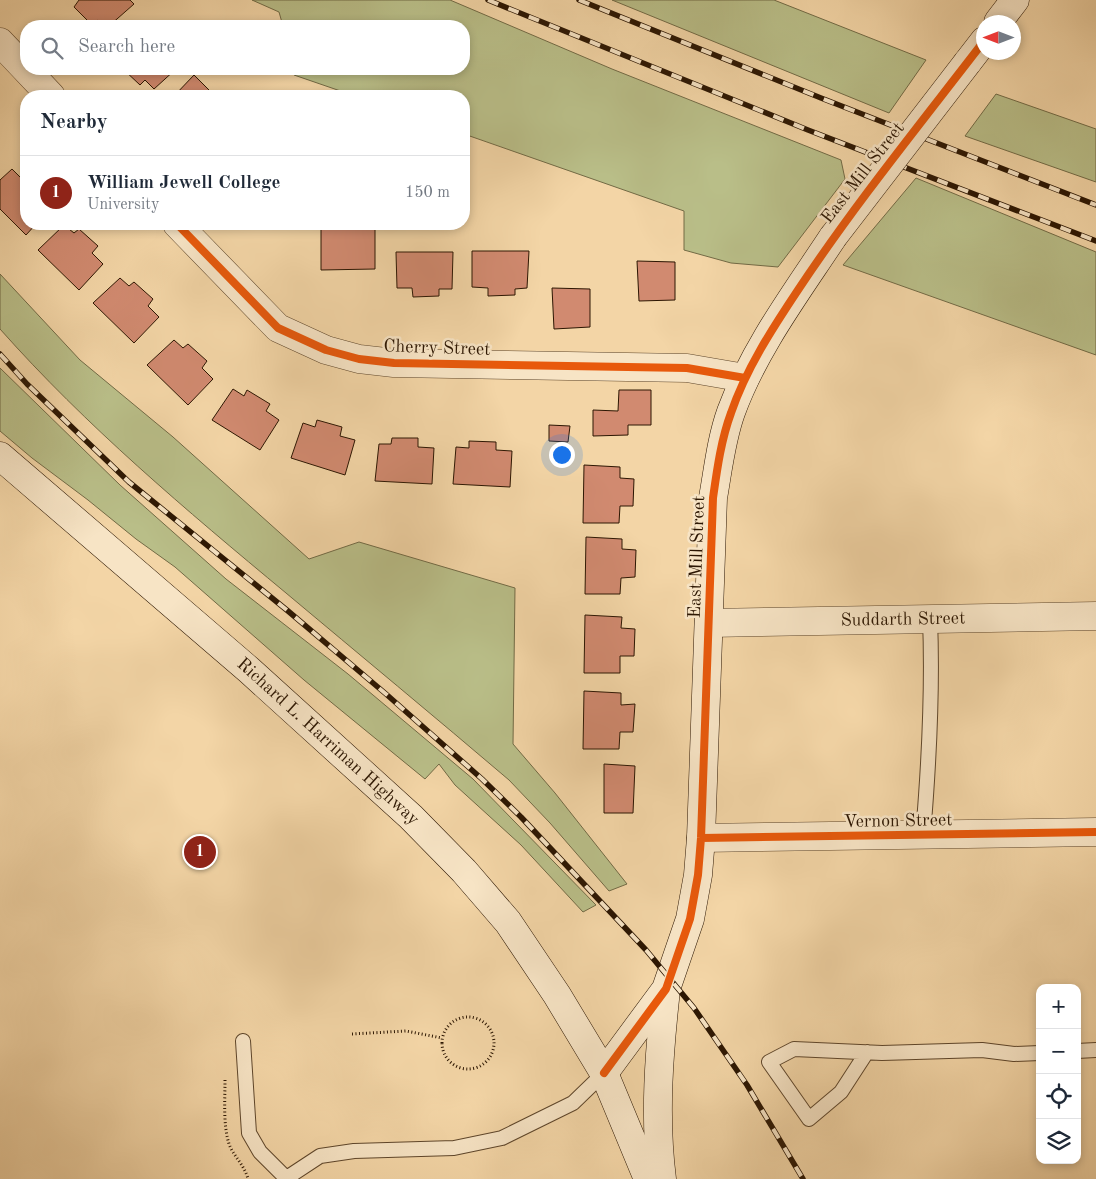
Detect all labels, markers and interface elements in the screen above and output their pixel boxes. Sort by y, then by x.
north arrow [976,15,1021,60]
search box [20,20,470,75]
icon: search [38,34,66,62]
text: Search here [78,38,175,57]
text: Nearby [40,112,108,133]
street label: East Mill Street [818,119,908,227]
text: William Jewell College [87,174,281,193]
text: 1 [51,185,61,201]
text: 150 m [405,185,450,201]
text: University [87,197,159,213]
street label: Cherry Street [383,337,491,359]
your location [549,442,575,468]
street label: East Mill Street [686,495,708,619]
street label: Suddarth Street [840,609,966,630]
street label: Richard L. Harriman Highway [233,655,423,829]
street label: Vernon Street [843,811,953,831]
pin: 1 [184,833,216,871]
map controls [1036,984,1081,1164]
button: + [1036,984,1081,1029]
button: − [1036,1029,1081,1074]
button: locate [1036,1074,1081,1119]
button: layers [1036,1119,1081,1164]

